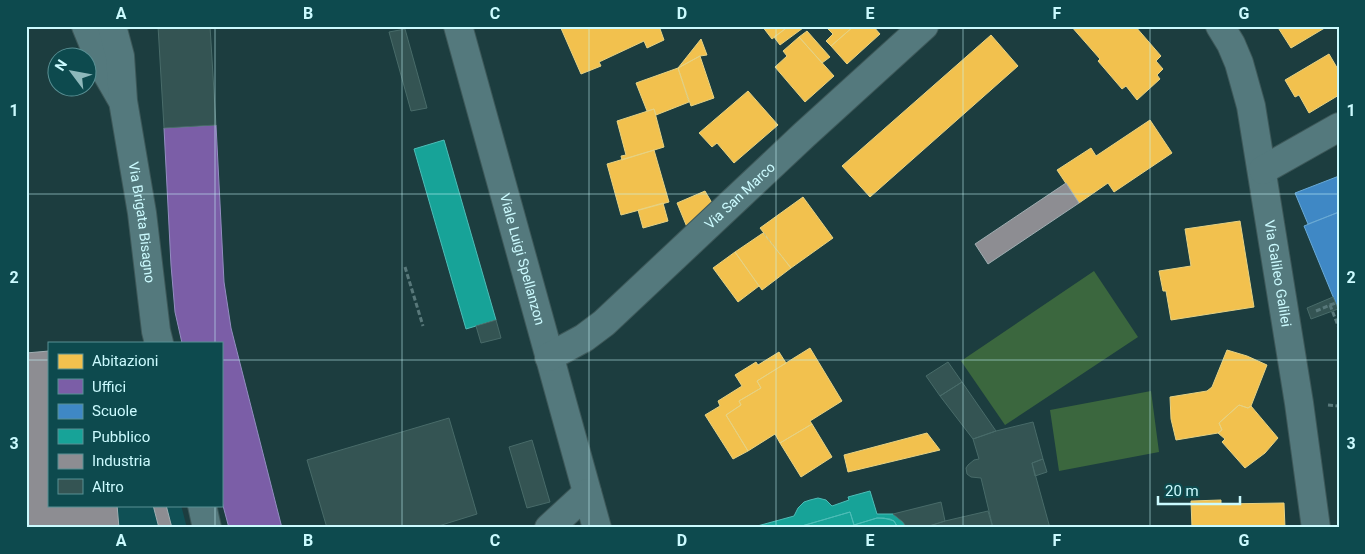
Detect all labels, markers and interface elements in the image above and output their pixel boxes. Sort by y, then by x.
text: A [116,4,127,23]
text: B [303,4,313,23]
text: C [490,4,500,23]
text: D [677,4,687,23]
text: E [866,4,875,23]
text: F [1053,4,1062,23]
text: G [1239,4,1250,23]
north arrow [48,48,98,98]
text: N [52,57,70,74]
text: 1 [9,101,19,120]
text: 1 [1346,101,1356,120]
street label: Via San Marco [701,159,778,232]
street label: Via Brigata Bisagno [125,161,158,284]
street label: Viale Luigi Spellanzon [497,192,548,327]
street label: Via Galileo Galilei [1262,219,1295,328]
text: 2 [9,268,19,287]
text: 2 [1346,268,1356,287]
legend [48,342,222,506]
text: Abitazioni [92,352,159,370]
text: Uffici [92,378,126,396]
text: Scuole [92,402,137,420]
text: Pubblico [92,428,150,446]
text: 3 [9,434,19,453]
text: 3 [1346,434,1356,453]
text: Industria [92,452,151,470]
scale bar [1158,474,1240,506]
text: Altro [92,478,124,496]
text: 20 m [1165,482,1199,500]
text: A [116,531,127,550]
text: B [303,531,313,550]
text: C [490,531,500,550]
text: D [677,531,687,550]
text: E [866,531,875,550]
text: F [1053,531,1062,550]
text: G [1239,531,1250,550]

